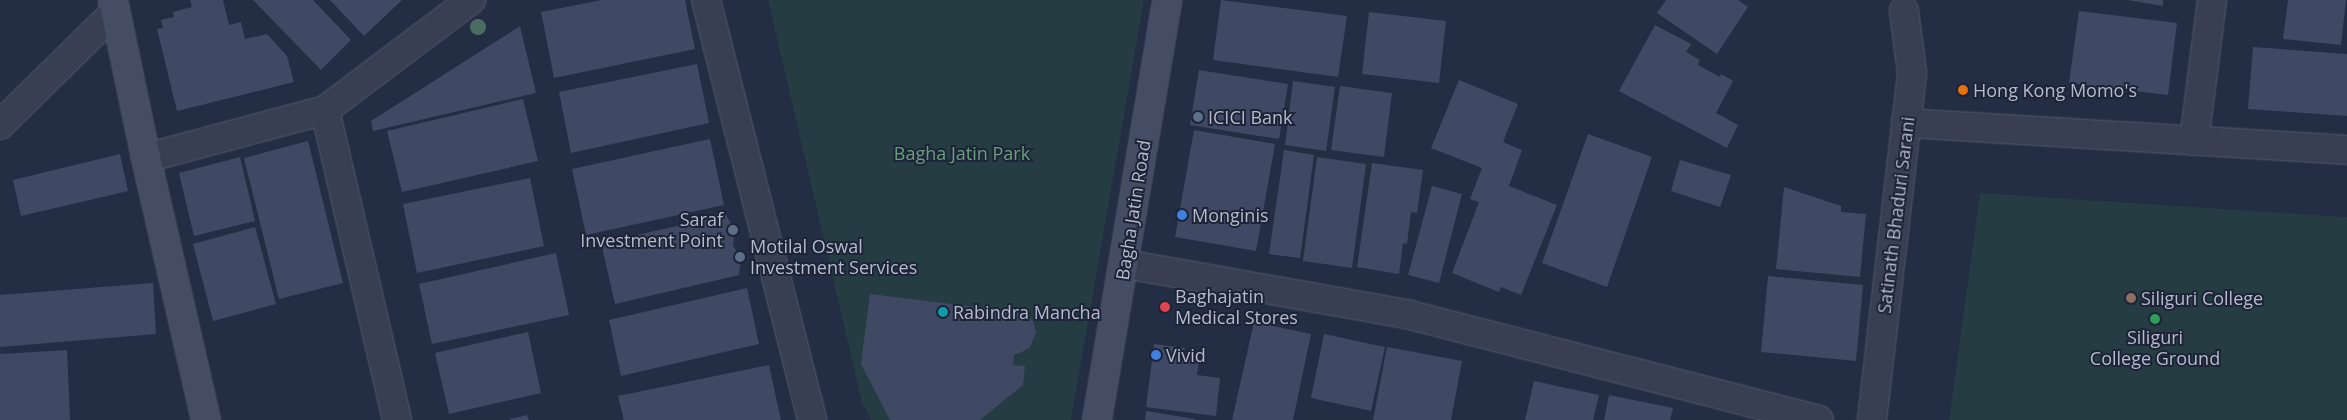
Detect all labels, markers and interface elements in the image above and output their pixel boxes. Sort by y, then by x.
place label: Hong Kong Momo's [1973,79,2137,101]
marker: Hong Kong Momo's [1957,84,1969,96]
place label: ICICI Bank [1208,106,1293,128]
marker: ICICI Bank [1192,111,1204,123]
street label: Satinath Bhaduri Sarani [1873,115,1919,315]
street label: Bagha Jatin Road [1111,138,1155,282]
park label: Bagha Jatin Park [894,142,1030,164]
place label: Monginis [1192,204,1269,226]
place label: Saraf Investment Point [580,209,723,252]
marker: Monginis [1176,209,1188,221]
marker: Saraf Investment Point [727,224,739,236]
place label: Motilal Oswal Investment Services [750,236,917,278]
marker: Motilal Oswal Investment Services [734,251,746,263]
place label: Baghajatin Medical Stores [1175,286,1298,328]
place label: Siliguri College [2141,287,2263,309]
marker: Siliguri College [2125,292,2137,304]
place label: Rabindra Mancha [953,301,1101,323]
marker: Baghajatin Medical Stores [1159,301,1171,313]
marker: Rabindra Mancha [937,306,949,318]
marker: Siliguri College Ground [2149,313,2161,325]
place label: Siliguri College Ground [2090,327,2220,369]
place label: Vivid [1166,344,1206,366]
marker: Vivid [1150,349,1162,361]

